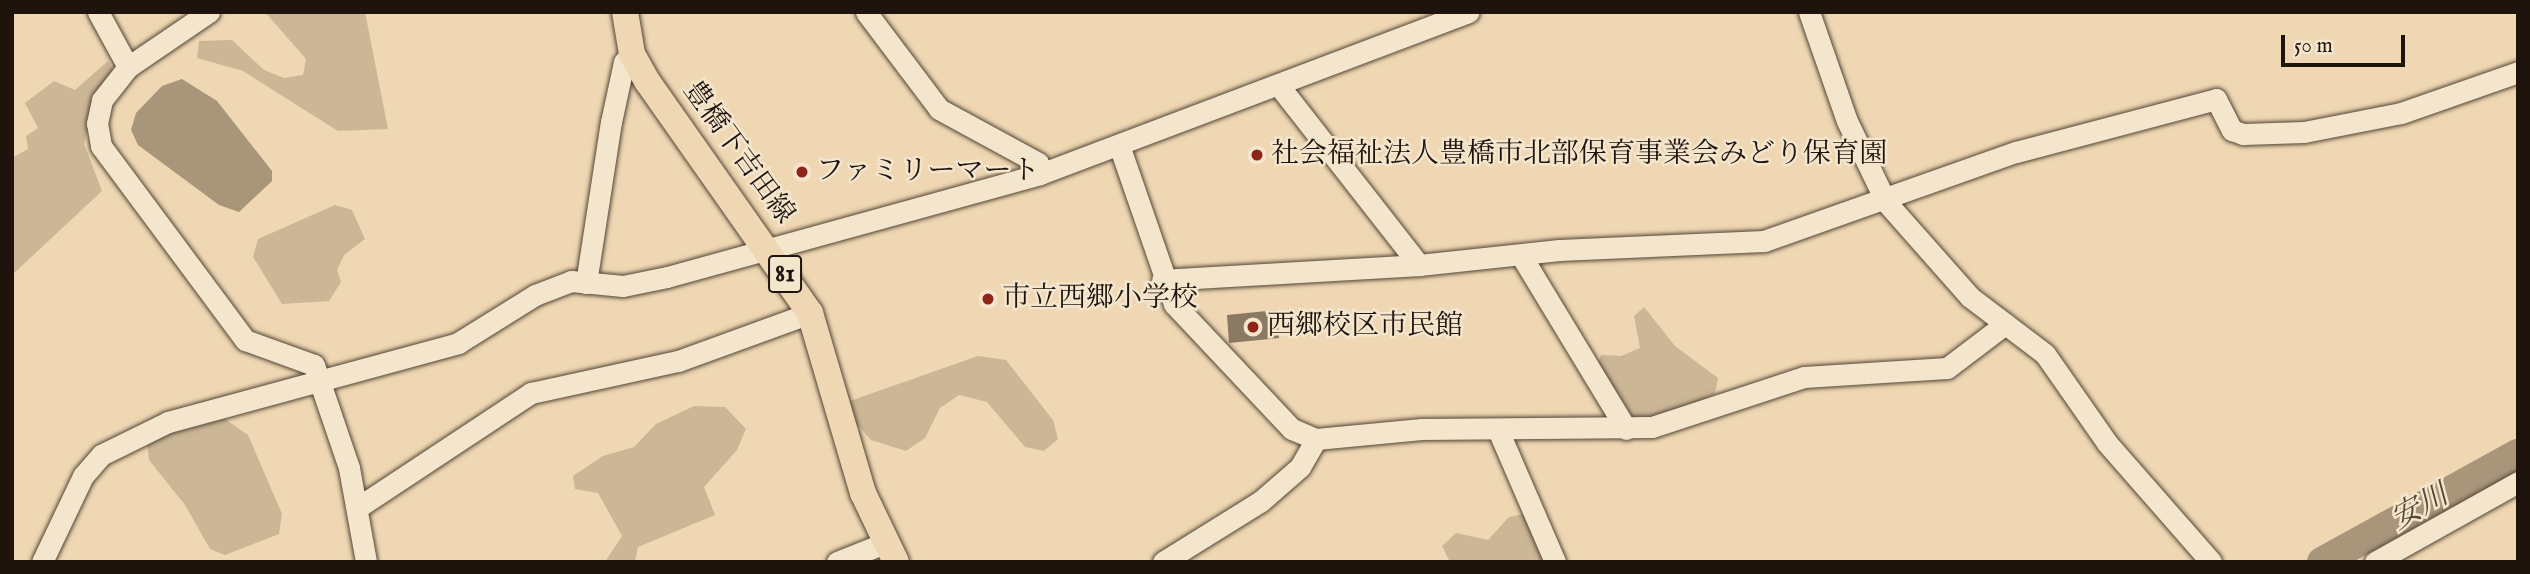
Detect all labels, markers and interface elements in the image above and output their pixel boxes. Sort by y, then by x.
scale bar [2285,21,2409,65]
text: 50 m [2294,33,2333,60]
street label: 豊橋下吉田線 [675,75,801,231]
place label: 社会福祉法人豊橋市北部保育事業会みどり保育園 [1271,138,1887,172]
marker: 社会福祉法人豊橋市北部保育事業会みどり保育園 [1249,147,1265,163]
place label: ファミリーマート [816,155,1040,189]
marker: ファミリーマート [794,164,810,180]
road number: 81 [768,252,802,296]
place label: 市立西郷小学校 [1002,282,1198,316]
marker: 市立西郷小学校 [980,291,996,307]
place label: 西郷校区市民館 [1267,310,1463,344]
marker: 西郷校区市民館 [1245,319,1261,335]
water label: 安川 [2385,478,2455,538]

